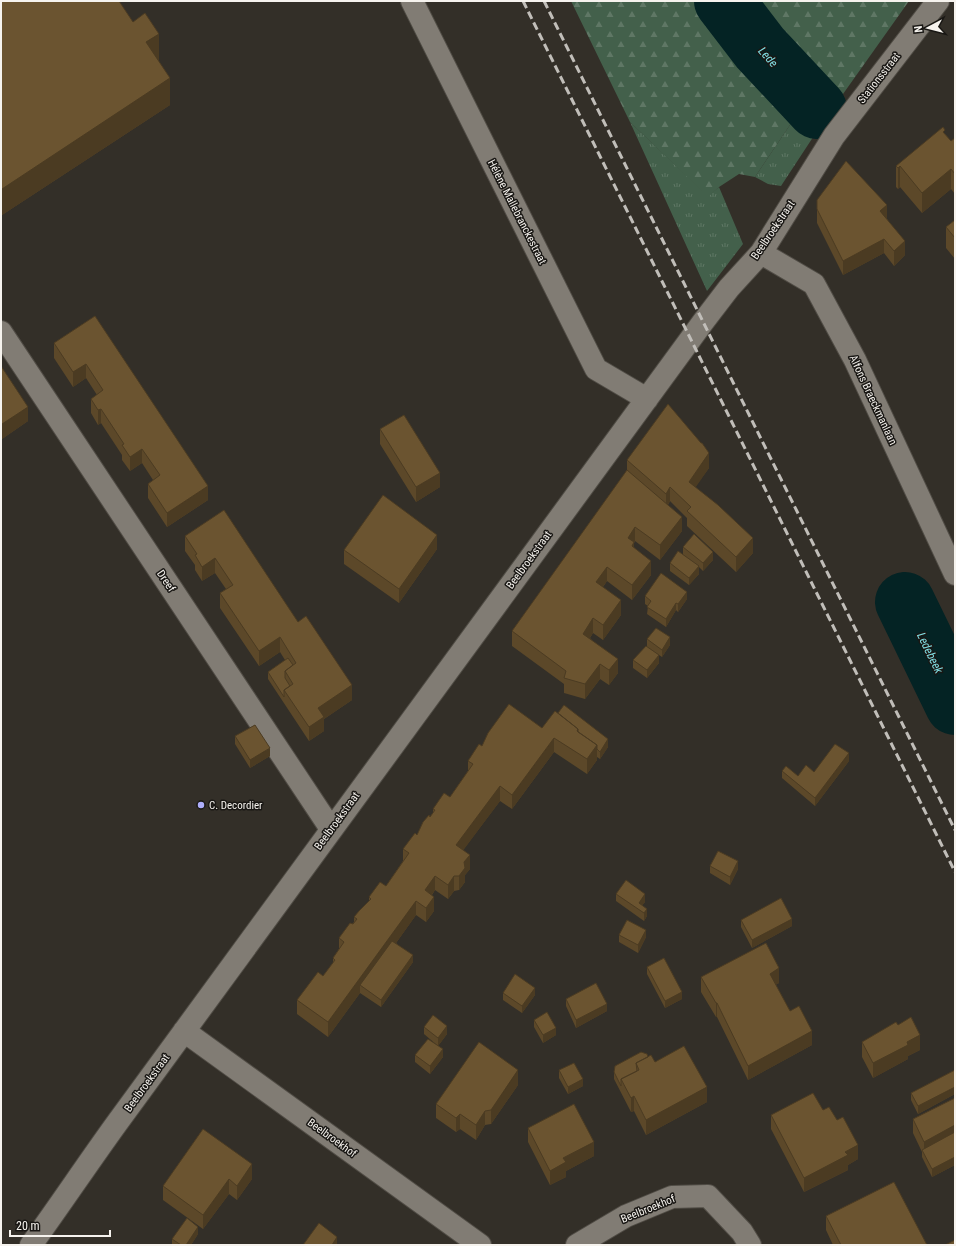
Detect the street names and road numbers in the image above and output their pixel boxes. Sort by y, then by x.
street label: Stationsstraat [855,50,903,106]
street label: Hélène Mallebranckestraat [485,157,549,267]
street label: Beelbroekstraat [748,198,798,262]
street label: Alfons Braeckmanlaan [846,353,900,447]
street label: Beelbroekstraat [504,529,554,591]
street label: Dreef [154,568,178,595]
street label: Beelbroekstraat [312,790,362,852]
street label: Beelbroekstraat [122,1052,172,1114]
street label: Beelbroekhof [305,1116,359,1160]
street label: Beelbroekhof [619,1192,678,1226]

